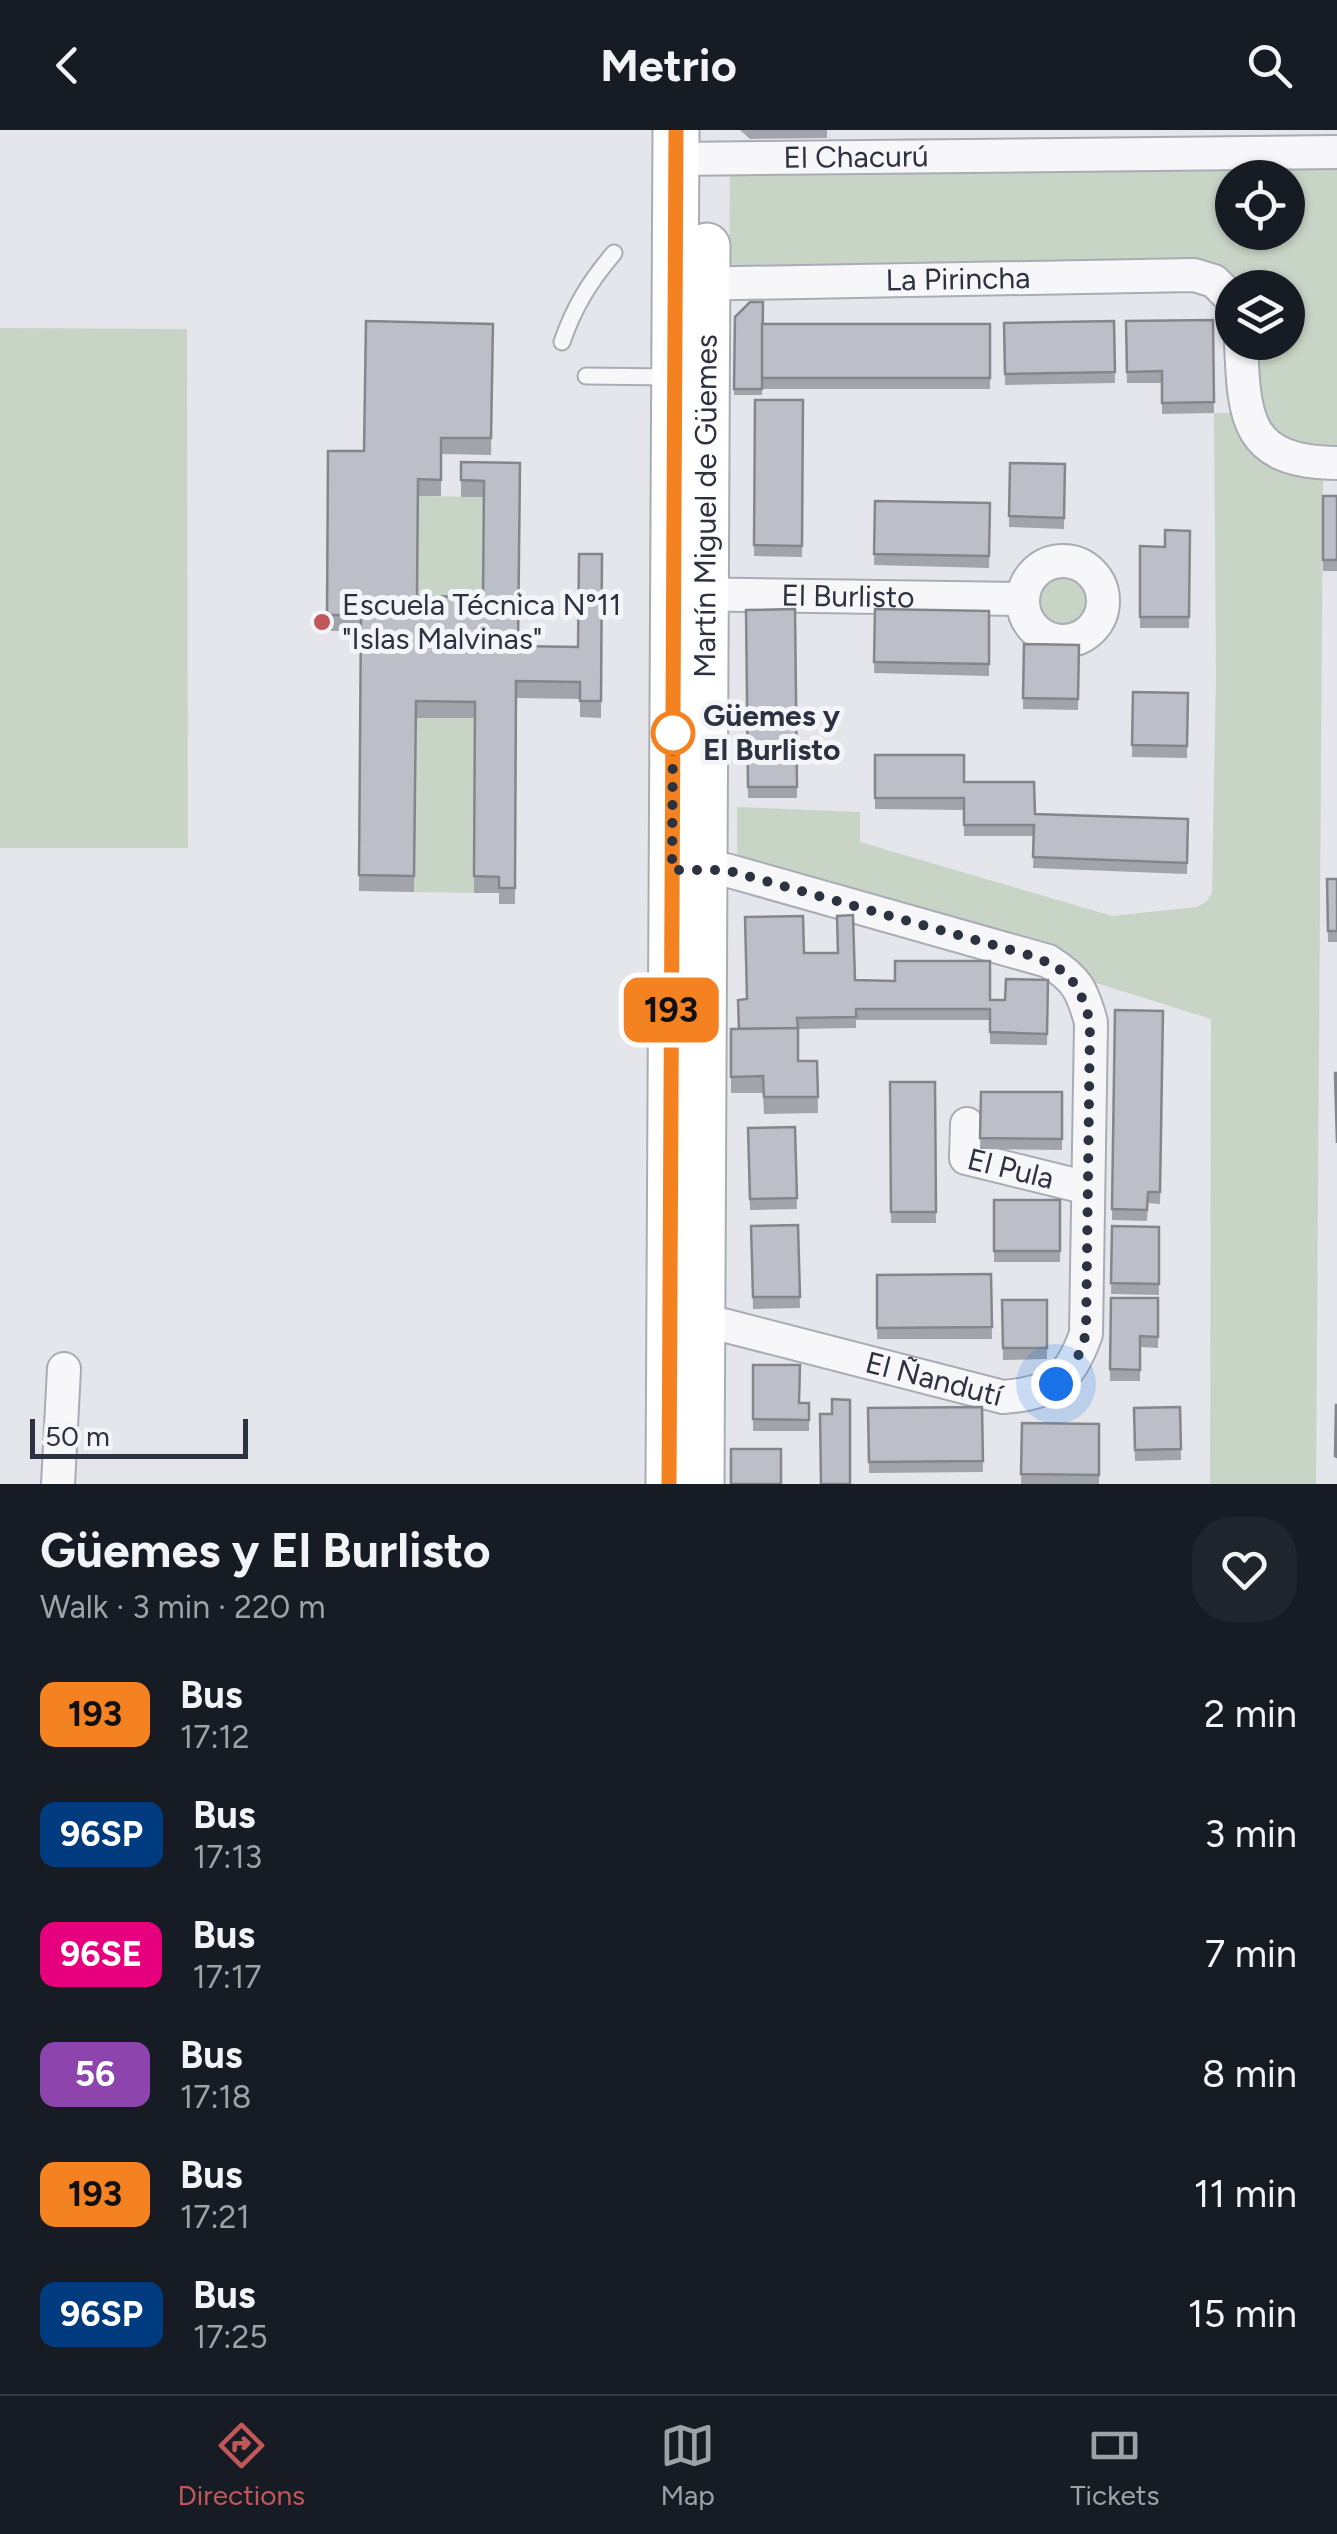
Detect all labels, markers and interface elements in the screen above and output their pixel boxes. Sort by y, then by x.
icon: back [40,38,95,93]
text: Metrio [600,38,737,92]
icon: search [1242,38,1297,93]
street label: El Chacurú [783,137,929,176]
map controls [1215,160,1305,360]
button: locate [1215,160,1305,250]
street label: La Pirincha [885,259,1031,298]
button: layers [1215,270,1305,360]
street label: Martín Miguel de Güemes [686,334,725,678]
street label: El Burlisto [781,576,915,615]
place label: Escuela Técnica N°11 "Islas Malvinas" [342,586,621,657]
marker: Escuela Técnica N°11 "Islas Malvinas" [311,611,333,633]
place label: Güemes y El Burlisto [703,697,841,768]
marker: Güemes y El Burlisto [652,712,694,754]
line badge: 193 [614,978,728,1042]
text: 193 [644,989,698,1031]
street label: El Pula [964,1140,1058,1197]
street label: El Ñandutí [862,1343,1008,1415]
your location [1031,1359,1081,1409]
scale bar [30,1414,248,1458]
text: 50 m [45,1419,110,1453]
button: heart [1192,1517,1297,1622]
text: Güemes y El Burlisto [40,1521,491,1579]
text: Walk · 3 min · 220 m [40,1588,325,1626]
text: Bus [180,1672,243,1718]
text: 2 min [1204,1691,1297,1737]
text: 193 [68,1693,122,1735]
text: 17:12 [180,1718,250,1756]
text: Bus [193,1792,256,1838]
text: 3 min [1205,1811,1297,1857]
text: 96SP [60,1813,143,1855]
text: 17:13 [193,1838,262,1876]
text: Bus [192,1912,255,1958]
text: 7 min [1205,1931,1297,1977]
text: 96SE [60,1933,142,1975]
text: 17:17 [192,1958,261,1996]
text: Bus [180,2032,243,2078]
text: 8 min [1202,2051,1297,2097]
text: 56 [75,2053,115,2095]
text: 17:18 [180,2078,251,2116]
text: Bus [180,2152,243,2198]
text: 11 min [1194,2171,1297,2217]
text: 193 [68,2173,122,2215]
text: 17:21 [180,2198,250,2236]
text: Bus [193,2272,256,2318]
text: 15 min [1188,2291,1297,2337]
text: 96SP [60,2293,143,2335]
text: 17:25 [193,2318,268,2356]
tab: Directions [178,2418,305,2512]
tab: Map [660,2418,715,2512]
tab: Tickets [1070,2418,1159,2512]

